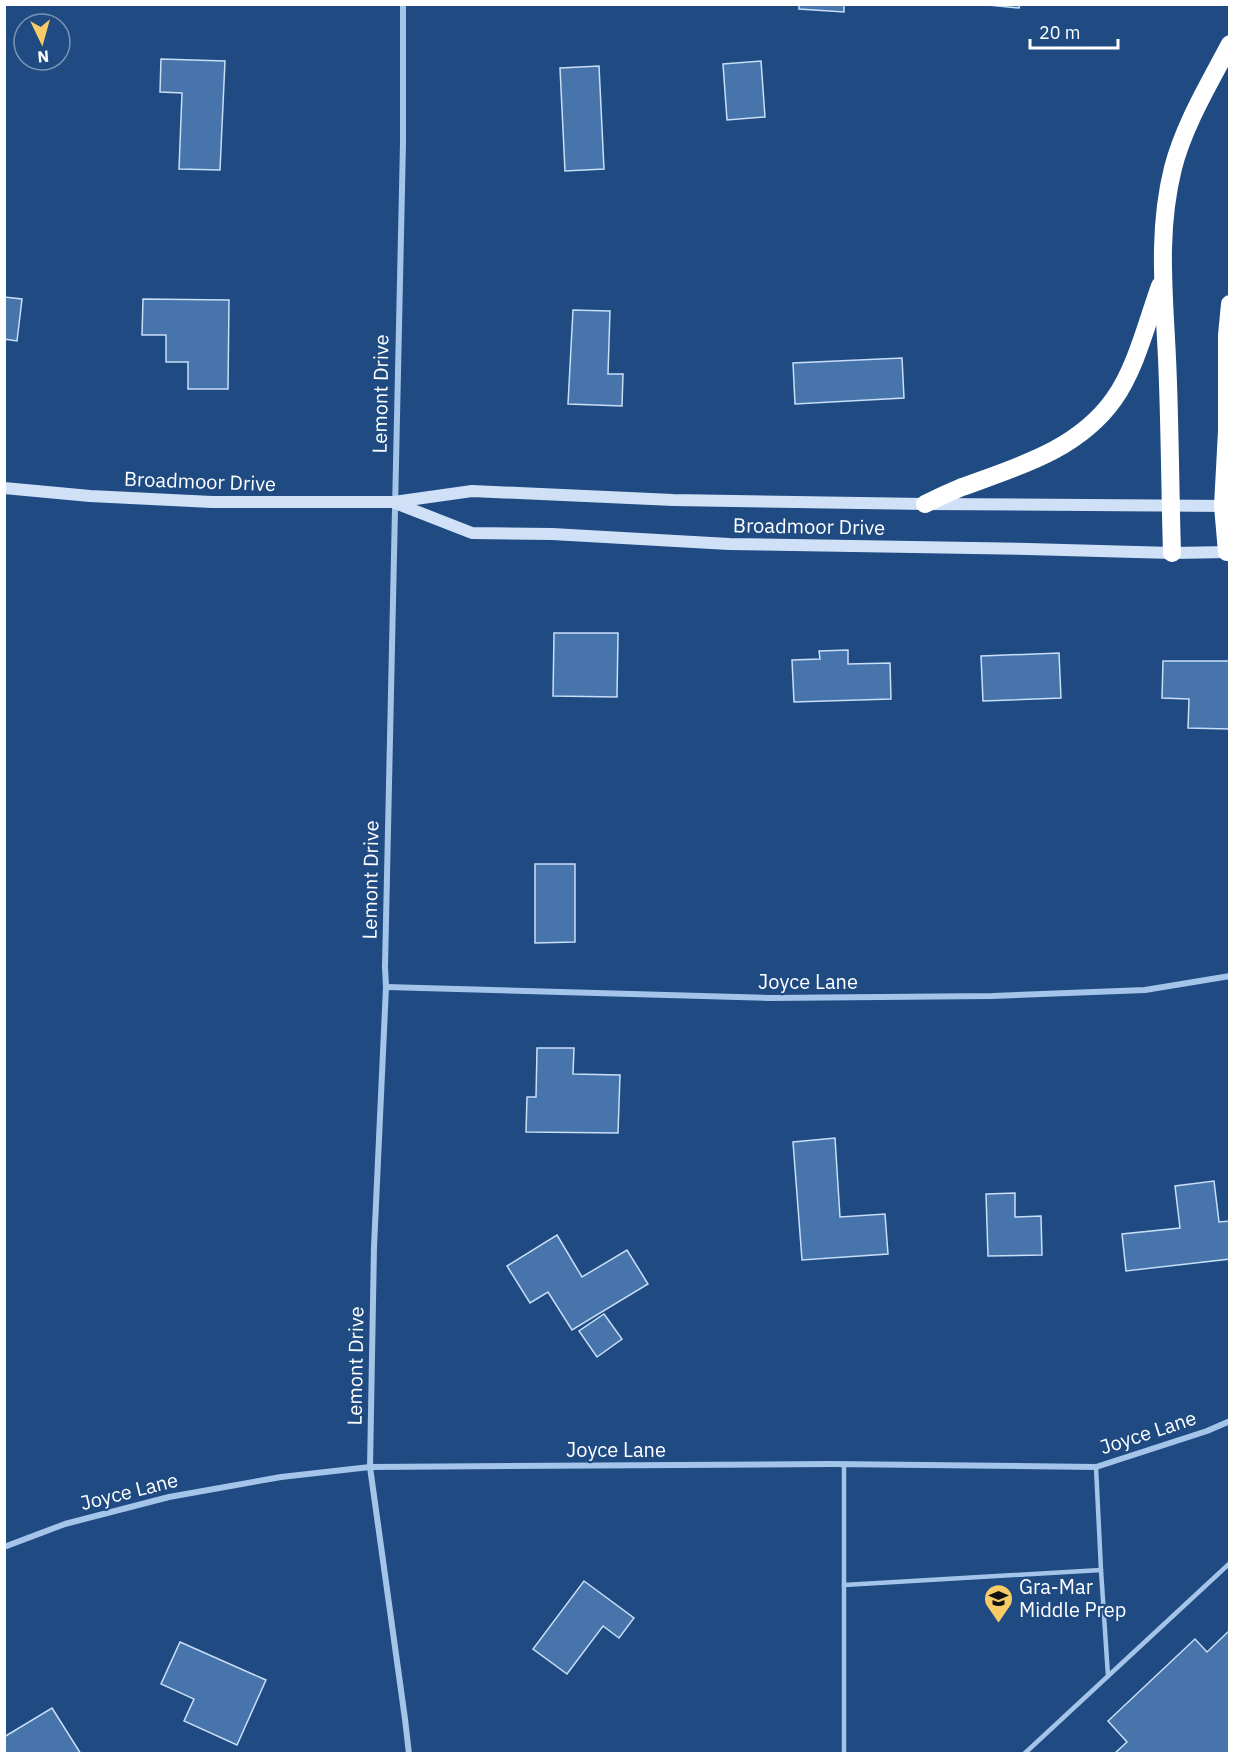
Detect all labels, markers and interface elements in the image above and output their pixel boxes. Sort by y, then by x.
north arrow [12,12,72,72]
scale bar [1030,12,1118,50]
text: 20 m [1039,21,1081,44]
text: N [37,46,50,67]
street label: Lemont Drive [365,334,395,454]
street label: Broadmoor Drive [124,465,277,497]
street label: Broadmoor Drive [733,511,885,541]
street label: Lemont Drive [355,820,385,940]
street label: Joyce Lane [758,968,858,995]
street label: Lemont Drive [340,1306,370,1426]
street label: Joyce Lane [1096,1404,1200,1460]
street label: Joyce Lane [566,1436,666,1463]
street label: Joyce Lane [77,1466,181,1516]
place label: Gra-Mar Middle Prep [1019,1573,1126,1623]
school or university icon: Gra-Mar Middle Prep [982,1582,1014,1624]

